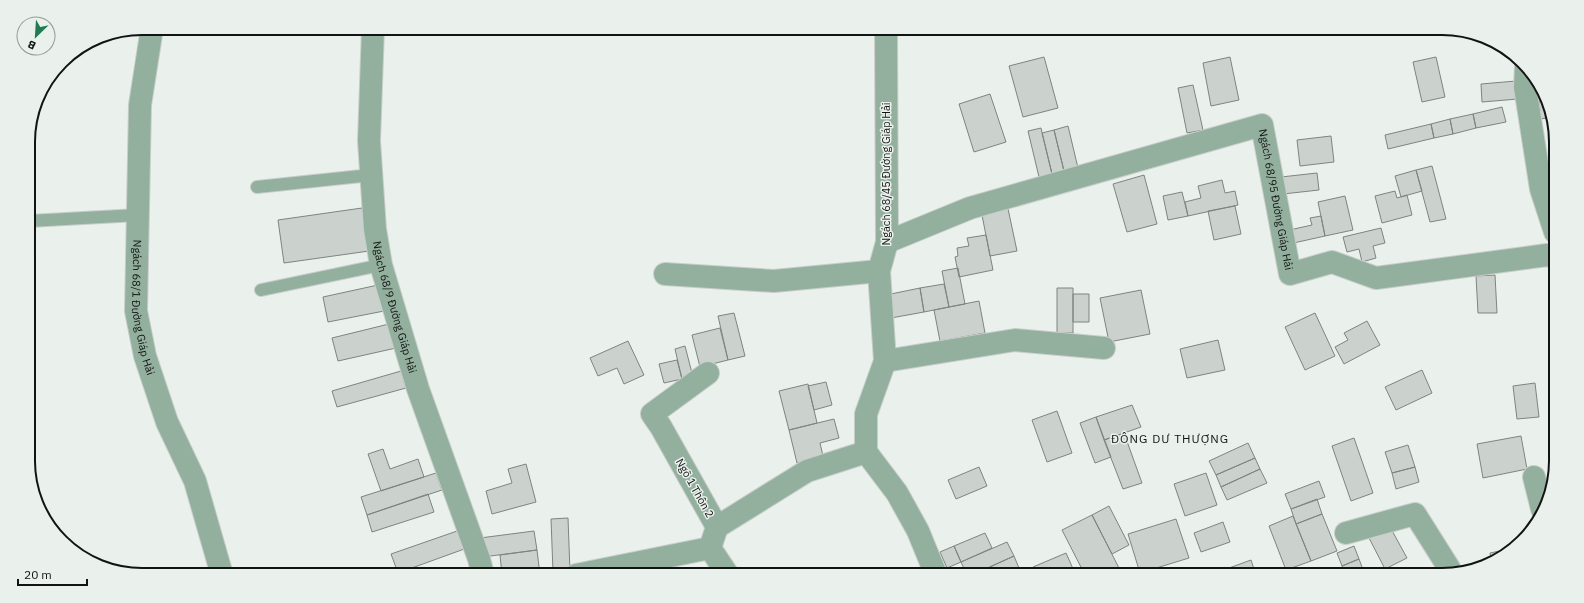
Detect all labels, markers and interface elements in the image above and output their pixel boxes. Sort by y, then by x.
north arrow [16,16,56,56]
text: B [25,37,38,53]
street label: Ngách 68/45 Đường Giáp Hải [879,102,893,246]
street label: Ngách 68/95 Đường Giáp Hải [1256,128,1296,271]
street label: Ngách 68/1 Đường Giáp Hải [129,240,158,377]
street label: Ngách 68/9 Đường Giáp Hải [370,240,420,375]
district label: ĐÔNG DƯ THƯỢNG [1111,431,1229,446]
street label: Ngõ 1 Thôn 2 [673,456,717,520]
scale bar [18,561,87,587]
text: 20 m [24,567,52,582]

